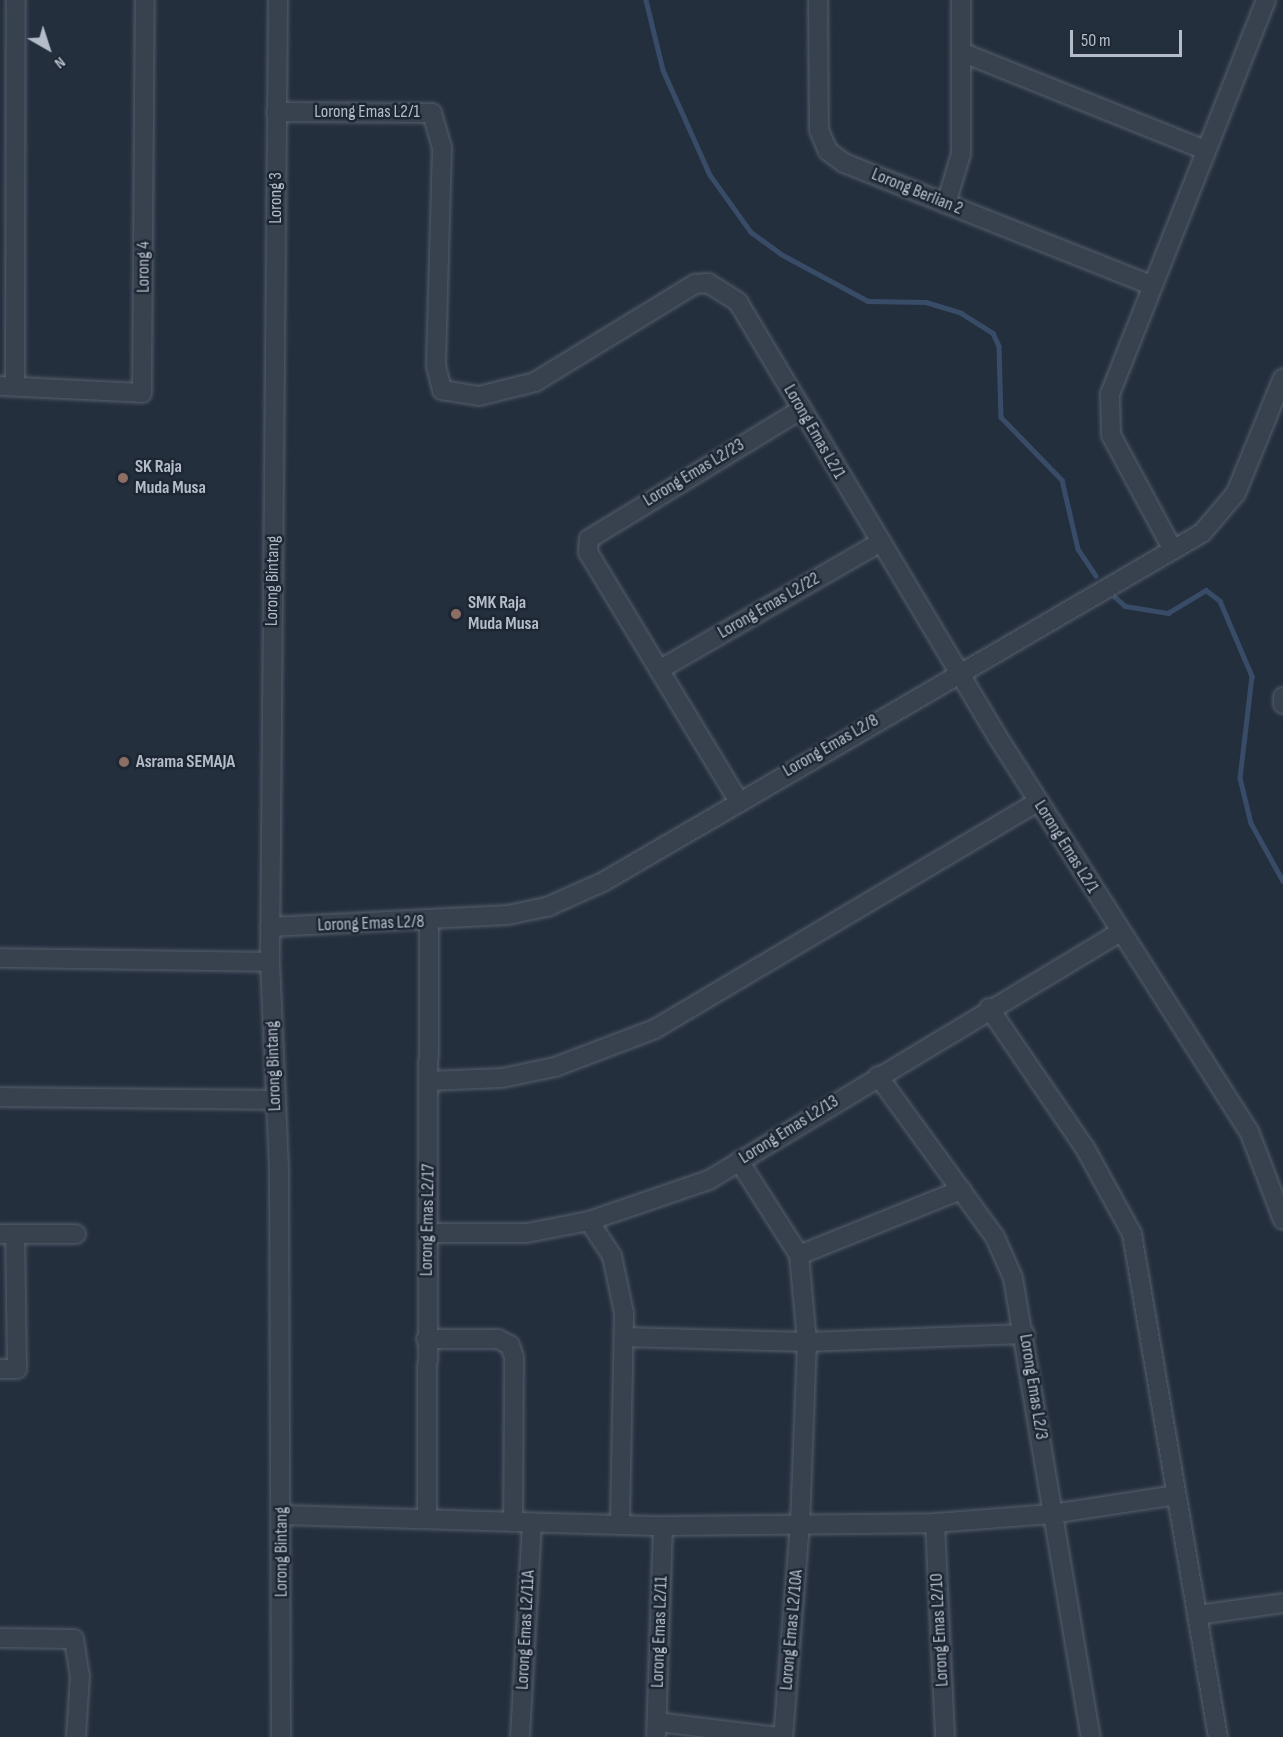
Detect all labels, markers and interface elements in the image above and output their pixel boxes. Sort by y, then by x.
north arrow [18,18,78,78]
scale bar [1073,18,1186,56]
text: 50 m [1081,30,1111,51]
text: N [50,52,69,72]
street label: Lorong Emas L2/1 [314,101,420,123]
street label: Lorong Berlian 2 [868,164,966,220]
street label: Lorong 3 [265,172,287,224]
street label: Lorong 4 [133,241,155,293]
street label: Lorong Emas L2/1 [778,381,850,483]
street label: Lorong Emas L2/23 [640,434,748,512]
place label: SK Raja Muda Musa [135,457,206,500]
marker: SK Raja Muda Musa [116,471,130,485]
street label: Lorong Bintang [261,536,285,626]
street label: Lorong Emas L2/22 [714,568,824,644]
place label: SMK Raja Muda Musa [468,593,539,636]
marker: SMK Raja Muda Musa [449,607,463,621]
street label: Lorong Emas L2/8 [779,710,883,782]
place label: Asrama SEMAJA [136,751,235,773]
marker: Asrama SEMAJA [117,755,131,769]
street label: Lorong Emas L2/1 [1029,797,1103,897]
street label: Lorong Emas L2/8 [317,911,425,937]
street label: Lorong Bintang [262,1020,286,1112]
street label: Lorong Emas L2/13 [735,1091,843,1169]
street label: Lorong Emas L2/17 [416,1164,440,1276]
street label: Lorong Emas L2/3 [1014,1333,1052,1441]
street label: Lorong Bintang [271,1507,293,1597]
street label: Lorong Emas L2/10A [776,1569,808,1691]
street label: Lorong Emas L2/11A [512,1570,540,1690]
street label: Lorong Emas L2/10 [926,1573,954,1687]
street label: Lorong Emas L2/11 [647,1576,673,1688]

